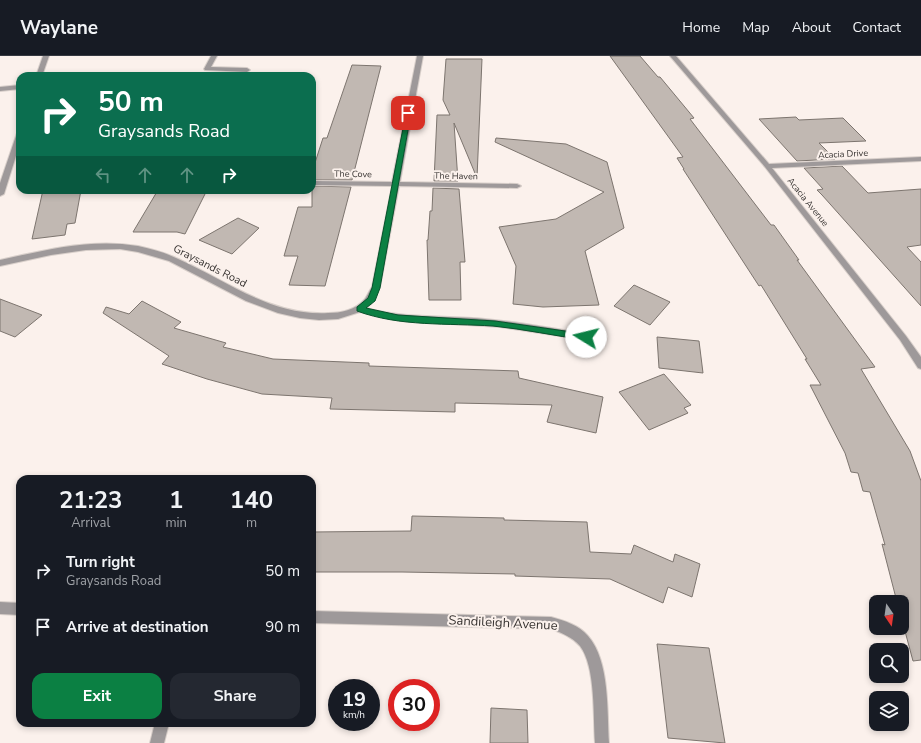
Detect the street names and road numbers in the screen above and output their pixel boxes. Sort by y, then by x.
street label: Acacia Drive [818,147,869,161]
street label: The Cove [334,168,372,180]
street label: The Haven [434,170,478,182]
street label: Acacia Avenue [785,175,831,229]
street label: Graysands Road [171,241,249,291]
street label: Sandileigh Avenue [448,611,558,635]

